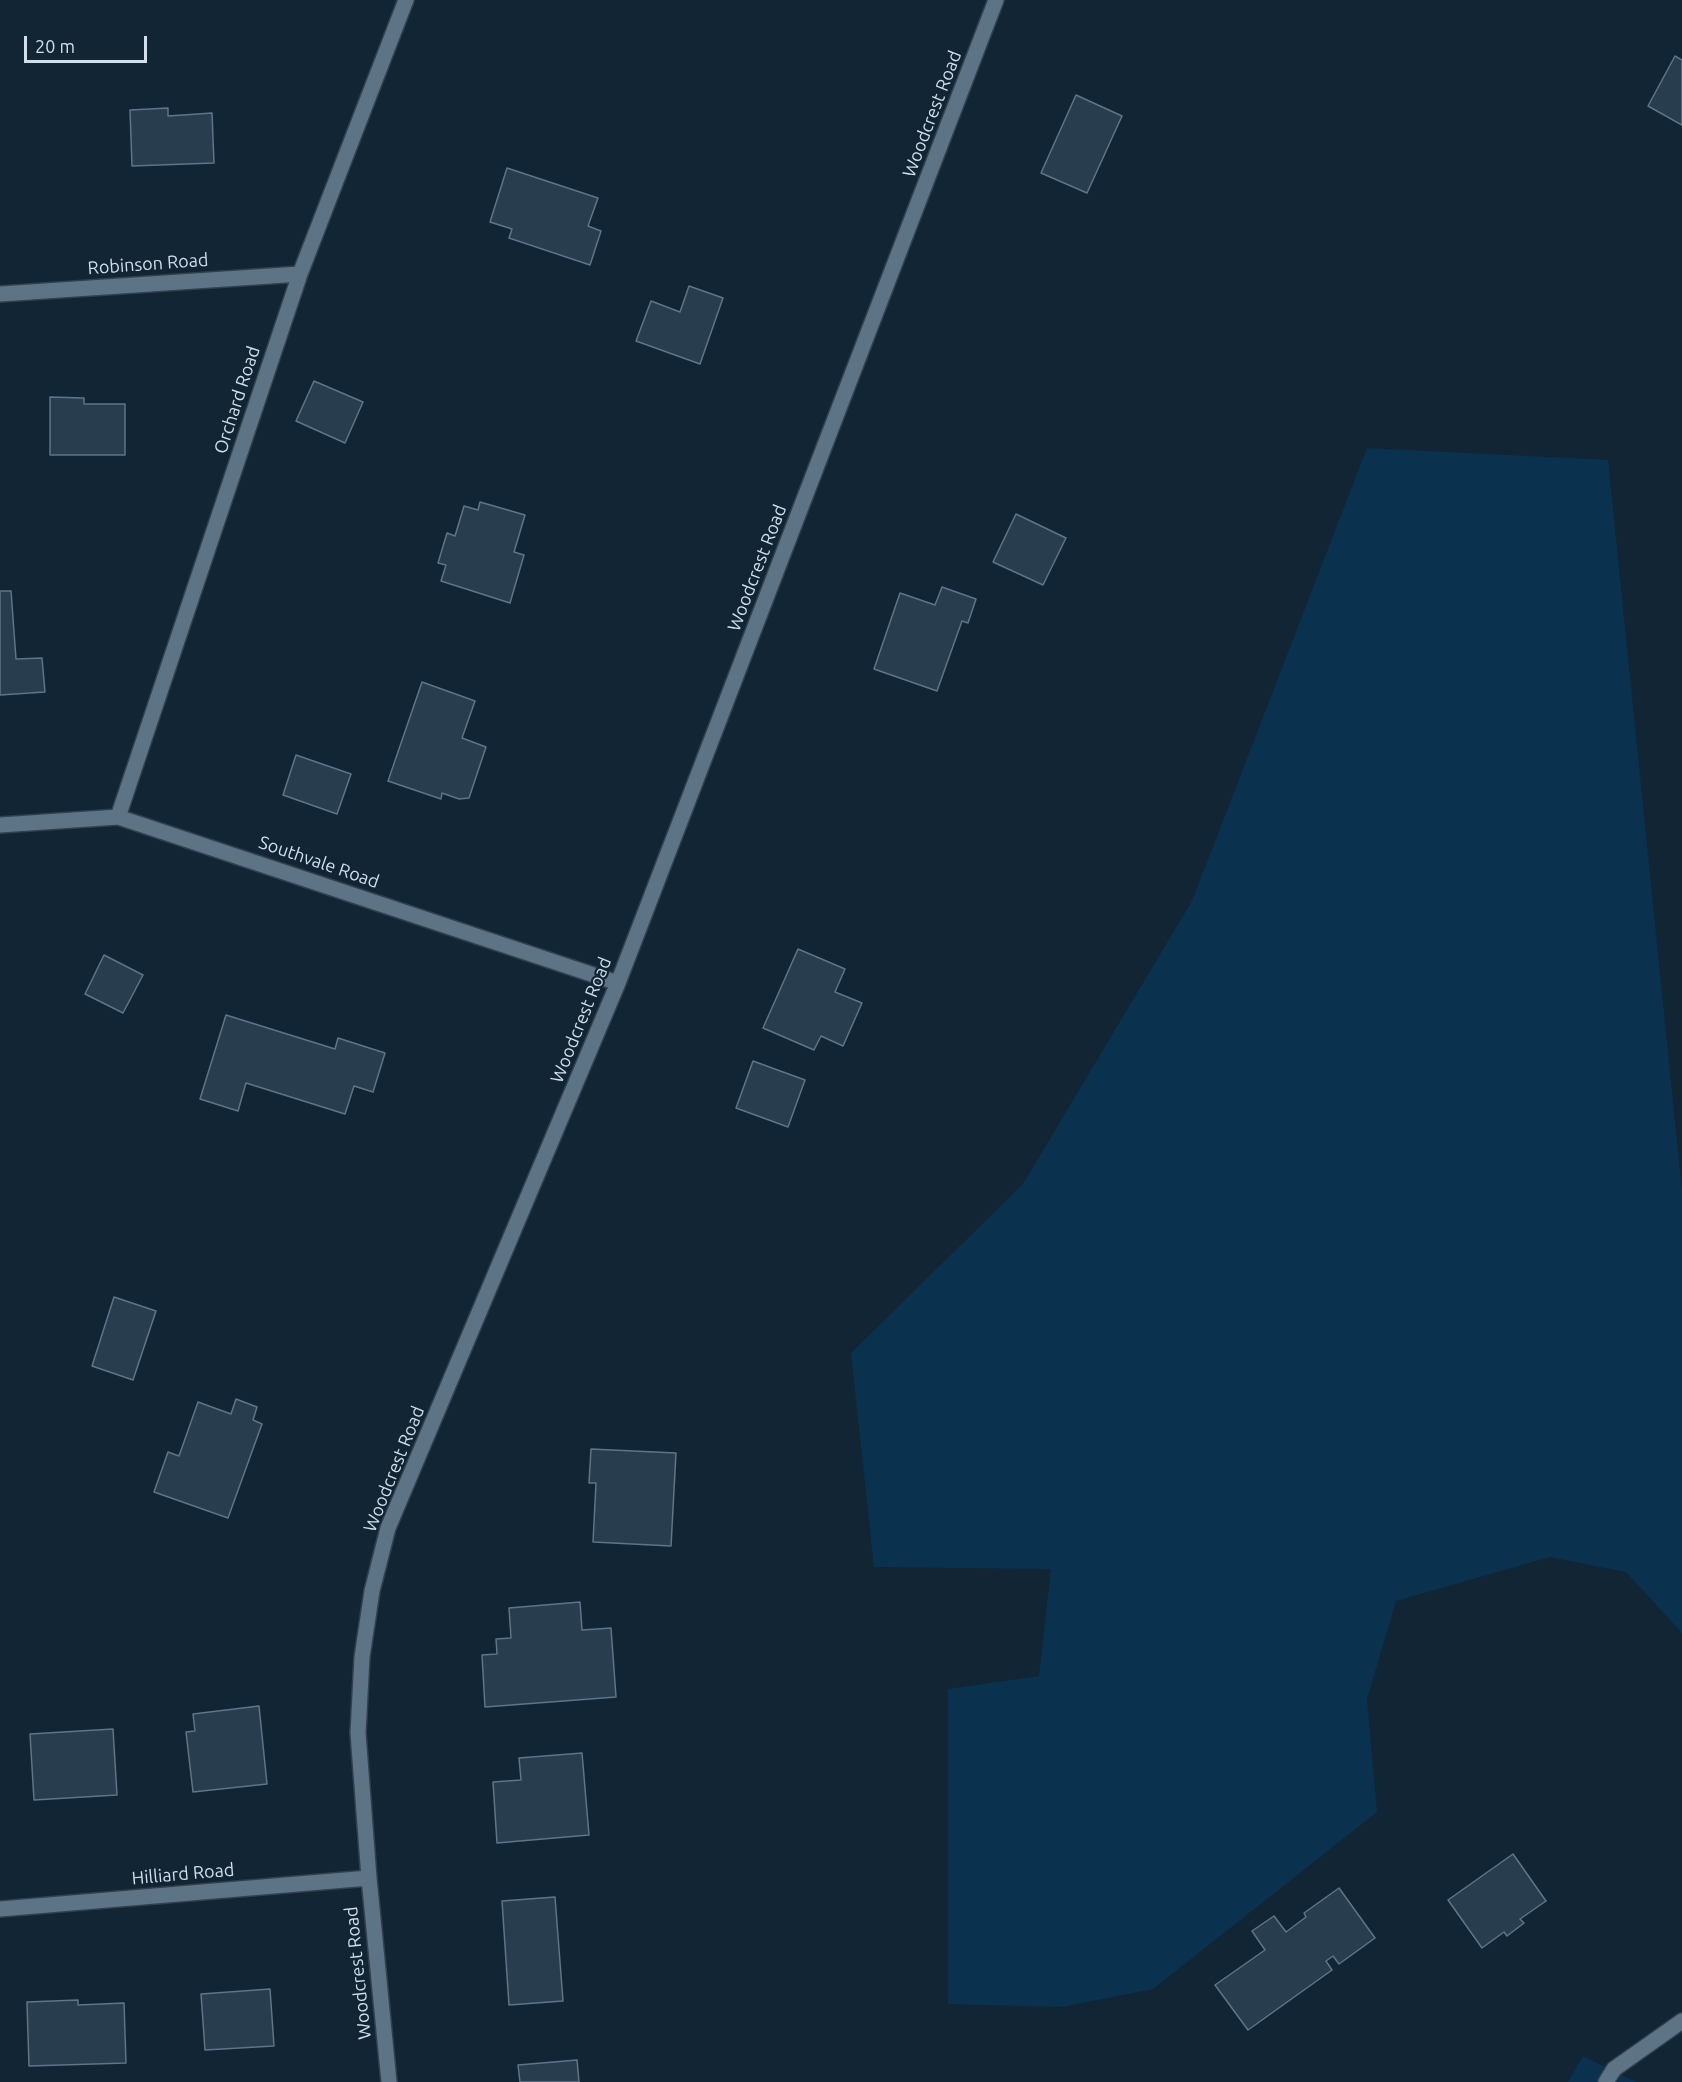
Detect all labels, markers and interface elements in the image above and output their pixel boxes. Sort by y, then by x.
scale bar [27,24,150,62]
text: 20 m [35,36,75,56]
street label: Woodcrest Road [898,48,966,180]
street label: Robinson Road [87,249,209,279]
street label: Orchard Road [209,344,265,456]
street label: Woodcrest Road [723,502,791,634]
street label: Southvale Road [256,831,382,893]
street label: Woodcrest Road [546,954,616,1086]
street label: Woodcrest Road [359,1403,429,1535]
street label: Hilliard Road [131,1859,235,1889]
street label: Woodcrest Road [340,1905,376,2041]

